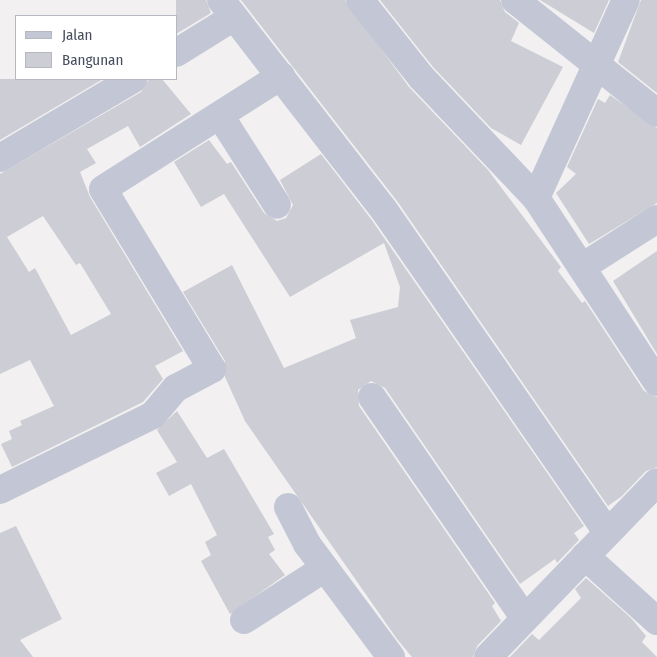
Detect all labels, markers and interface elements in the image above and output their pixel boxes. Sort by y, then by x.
legend [15,15,178,80]
text: Jalan [62,26,92,44]
text: Bangunan [62,51,123,69]

